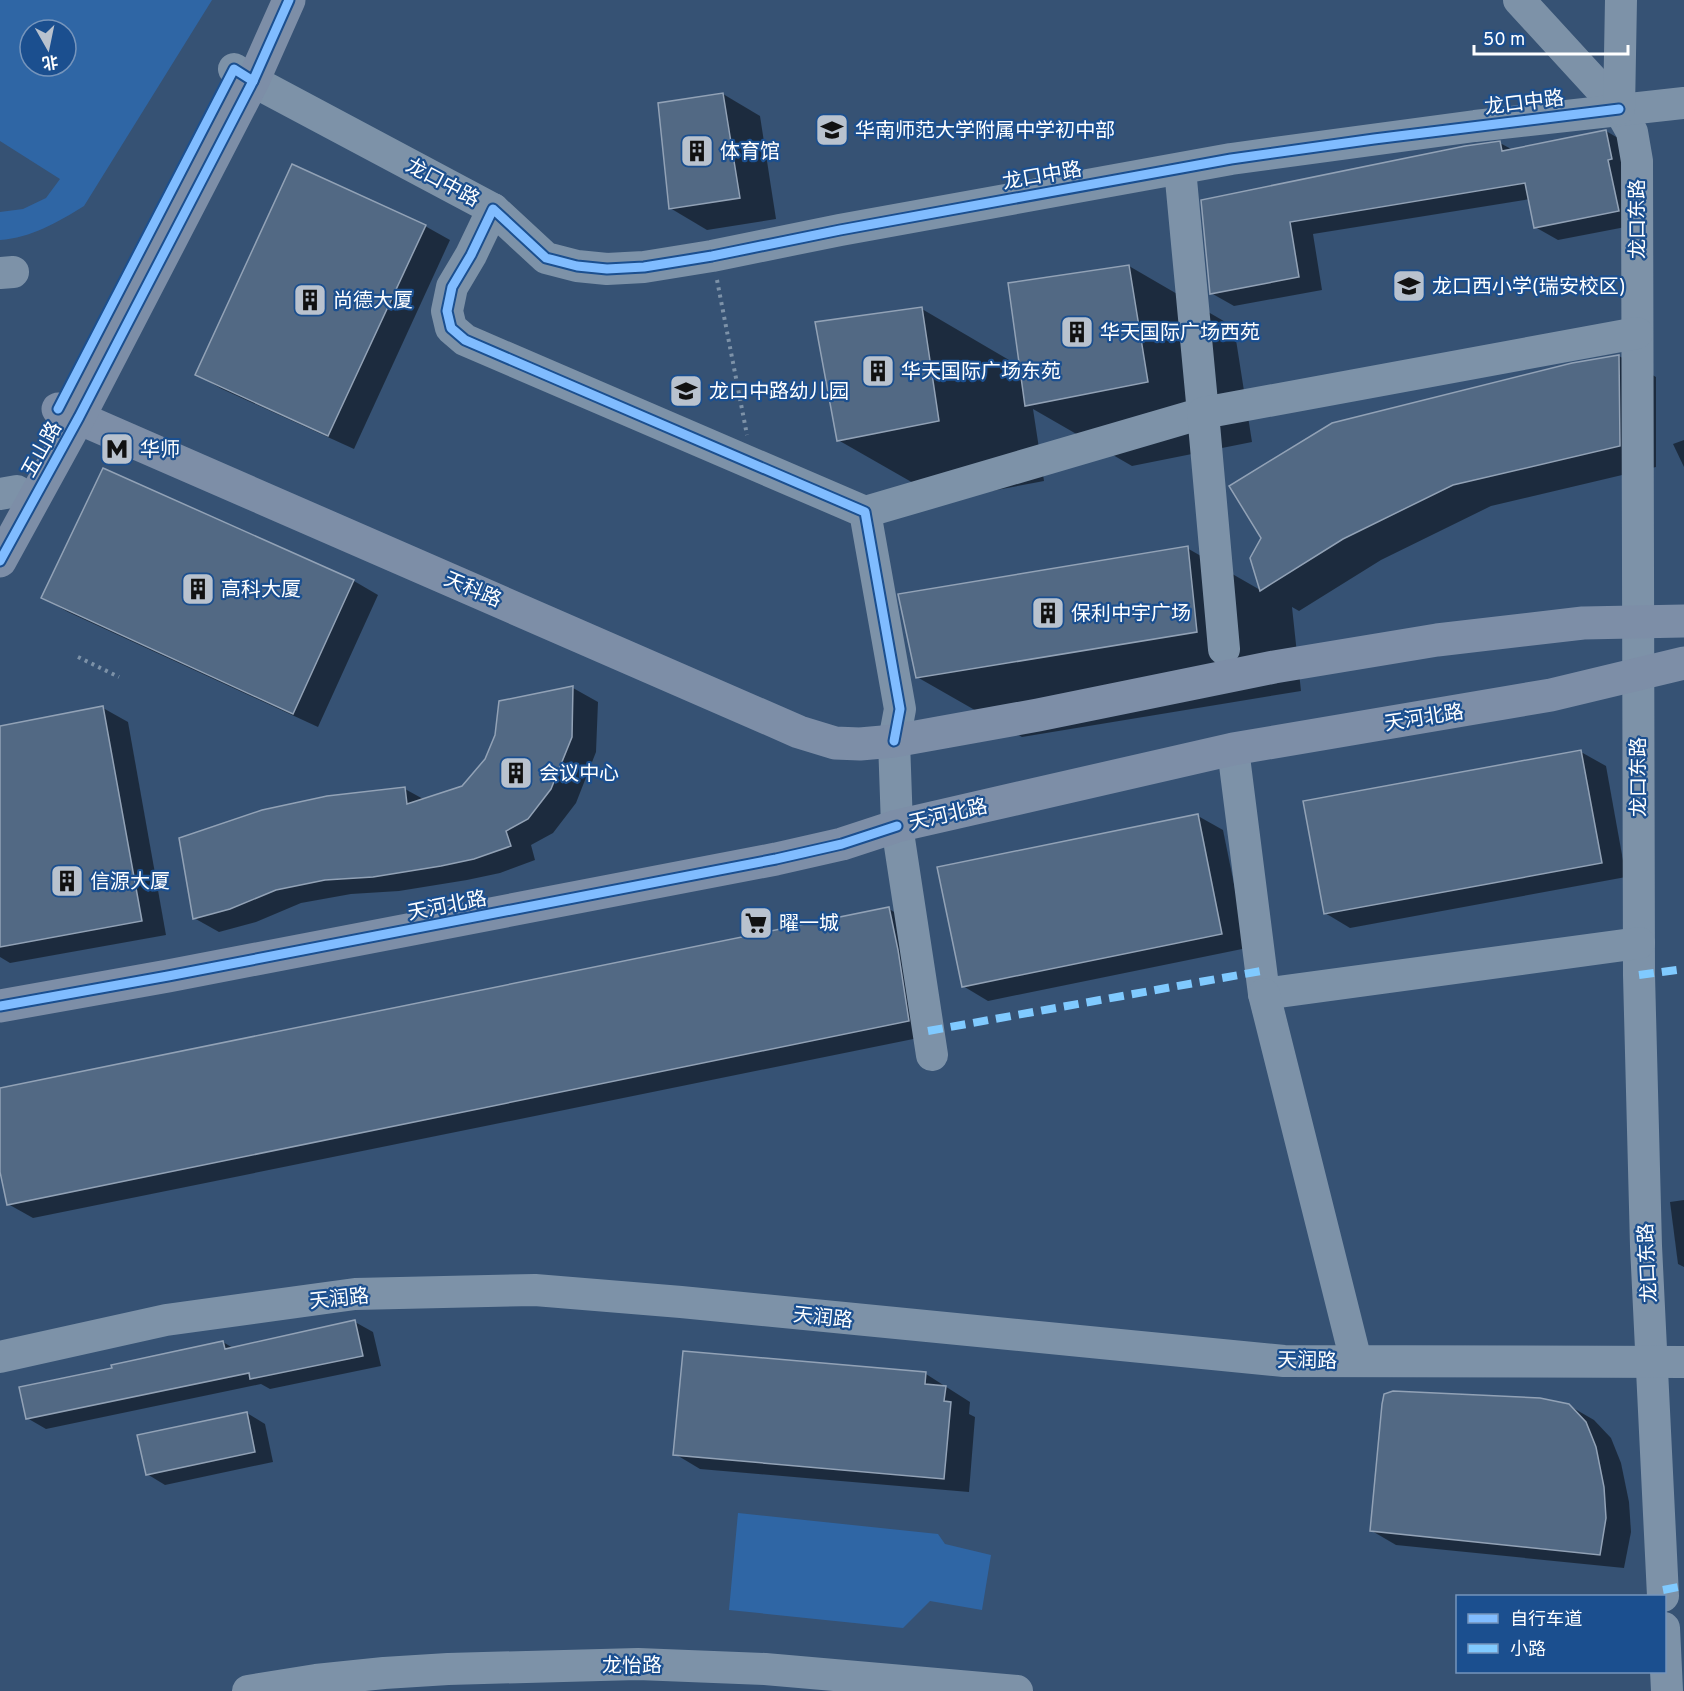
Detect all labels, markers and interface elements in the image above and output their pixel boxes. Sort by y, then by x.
north arrow [18,18,78,78]
scale bar [1474,18,1628,56]
text: 50 m [1483,29,1525,52]
text: 北 [41,50,60,72]
street label: 龙口中路 [1483,86,1566,122]
school or university icon: 华南师范大学附属中学初中部 [814,112,850,148]
place label: 华南师范大学附属中学初中部 [855,119,1115,145]
building icon: 体育馆 [679,133,715,169]
place label: 体育馆 [720,140,780,166]
street label: 龙口中路 [401,154,483,214]
street label: 龙口中路 [1001,157,1084,197]
street label: 龙口东路 [1626,179,1652,259]
school or university icon: 龙口西小学(瑞安校区) [1391,268,1427,304]
place label: 龙口西小学(瑞安校区) [1432,275,1626,301]
building icon: 尚德大厦 [292,282,328,318]
place label: 尚德大厦 [333,289,413,315]
building icon: 华天国际广场西苑 [1059,314,1095,350]
place label: 华天国际广场西苑 [1100,321,1260,347]
building icon: 华天国际广场东苑 [860,353,896,389]
place label: 华天国际广场东苑 [901,360,1061,386]
school or university icon: 龙口中路幼儿园 [668,373,704,409]
place label: 龙口中路幼儿园 [709,380,849,406]
street label: 五山路 [17,417,69,483]
metro station icon: 华师 [99,431,135,467]
place label: 华师 [140,438,180,464]
street label: 天科路 [440,567,505,615]
building icon: 高科大厦 [180,571,216,607]
place label: 高科大厦 [221,578,301,604]
building icon: 保利中宇广场 [1030,595,1066,631]
place label: 保利中宇广场 [1071,602,1191,628]
street label: 天河北路 [1383,700,1466,738]
street label: 龙口东路 [1627,737,1653,817]
building icon: 会议中心 [498,755,534,791]
place label: 会议中心 [539,762,619,788]
street label: 天河北路 [907,794,990,838]
building icon: 信源大厦 [49,863,85,899]
place label: 信源大厦 [90,870,170,896]
street label: 天河北路 [406,887,489,927]
supermarket icon: 曜一城 [738,905,774,941]
place label: 曜一城 [779,912,839,938]
street label: 龙口东路 [1634,1222,1664,1304]
street label: 天润路 [308,1284,370,1316]
street label: 天润路 [792,1303,854,1335]
street label: 天润路 [1277,1348,1337,1376]
legend [1456,1595,1666,1673]
text: 自行车道 [1510,1609,1582,1632]
text: 小路 [1510,1639,1546,1662]
street label: 龙怡路 [602,1654,662,1680]

